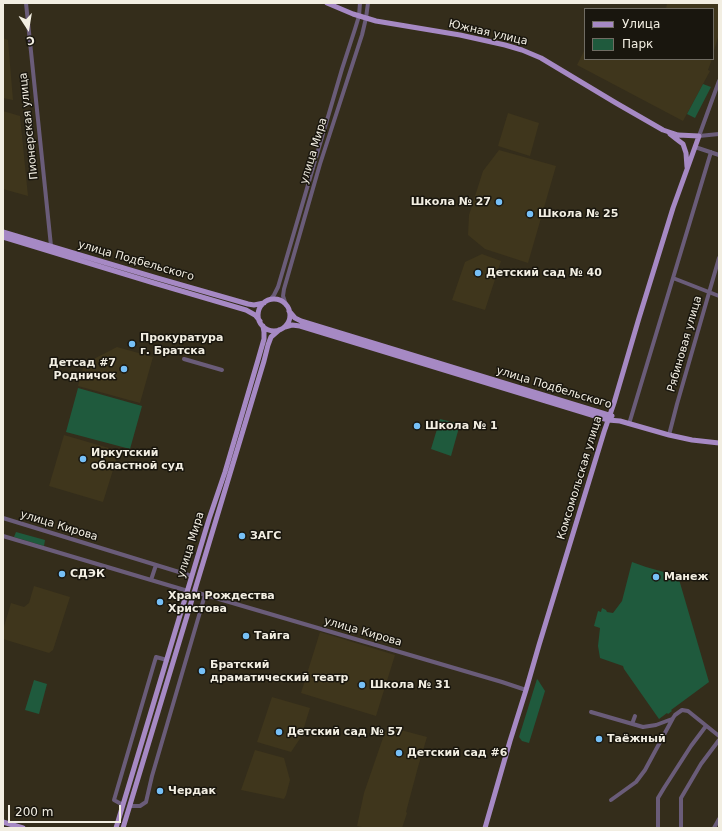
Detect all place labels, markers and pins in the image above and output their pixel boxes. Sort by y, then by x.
place label: Школа № 27 [411,195,491,209]
marker: Школа № 27 [494,197,504,207]
place label: Школа № 25 [538,207,618,221]
marker: Школа № 25 [525,209,535,219]
place label: Детский сад № 40 [486,266,602,280]
marker: Детский сад № 40 [473,268,483,278]
place label: Прокуратура г. Братска [140,331,223,357]
marker: Прокуратура г. Братска [127,339,137,349]
place label: Детсад #7 Родничок [49,356,116,382]
marker: Детсад #7 Родничок [119,364,129,374]
place label: Школа № 1 [425,419,498,433]
marker: Школа № 1 [412,421,422,431]
place label: Иркутский областной суд [91,446,184,472]
marker: Иркутский областной суд [78,454,88,464]
place label: ЗАГС [250,529,281,543]
marker: ЗАГС [237,531,247,541]
place label: СДЭК [70,567,105,581]
marker: СДЭК [57,569,67,579]
place label: Манеж [664,570,708,584]
marker: Манеж [651,572,661,582]
place label: Храм Рождества Христова [168,589,275,615]
marker: Храм Рождества Христова [155,597,165,607]
place label: Тайга [254,629,290,643]
marker: Тайга [241,631,251,641]
place label: Братский драматический театр [210,658,348,684]
marker: Братский драматический театр [197,666,207,676]
place label: Школа № 31 [370,678,450,692]
marker: Школа № 31 [357,680,367,690]
place label: Детский сад № 57 [287,725,403,739]
marker: Детский сад № 57 [274,727,284,737]
place label: Таёжный [607,732,666,746]
marker: Таёжный [594,734,604,744]
place label: Детский сад #6 [407,746,507,760]
marker: Детский сад #6 [394,748,404,758]
place label: Чердак [168,784,216,798]
marker: Чердак [155,786,165,796]

